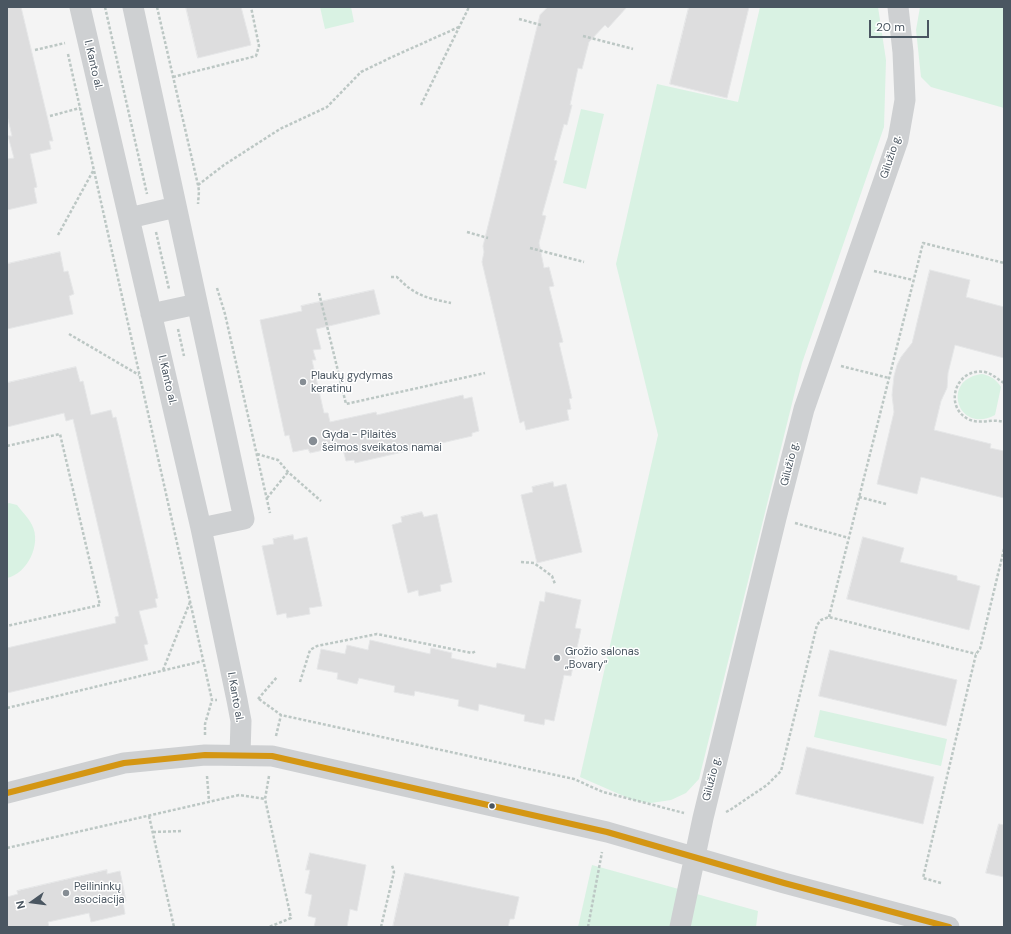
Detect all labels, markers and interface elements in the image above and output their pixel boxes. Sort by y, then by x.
scale bar [871,12,931,38]
text: 20 m [876,19,905,35]
street label: I. Kanto al. [81,39,105,91]
street label: Gilužio g. [878,133,904,181]
street label: I. Kanto al. [155,354,179,406]
place label: Plaukų gydymas keratinu [311,369,393,395]
marker: Plaukų gydymas keratinu [298,377,308,387]
place label: Gyda - Pilaitės šeimos sveikatos namai [322,428,442,454]
marker: Gyda - Pilaitės šeimos sveikatos namai [307,435,319,447]
street label: Gilužio g. [778,440,802,488]
place label: Grožio salonas „Bovary“ [565,645,639,671]
marker: Grožio salonas „Bovary“ [552,653,562,663]
street label: I. Kanto al. [224,671,246,723]
street label: Gilužio g. [700,755,724,803]
unlabelled marker [487,801,497,811]
place label: Peilininkų asociacija [74,880,125,906]
north arrow [12,882,52,922]
marker: Peilininkų asociacija [61,888,71,898]
text: N [13,899,28,910]

